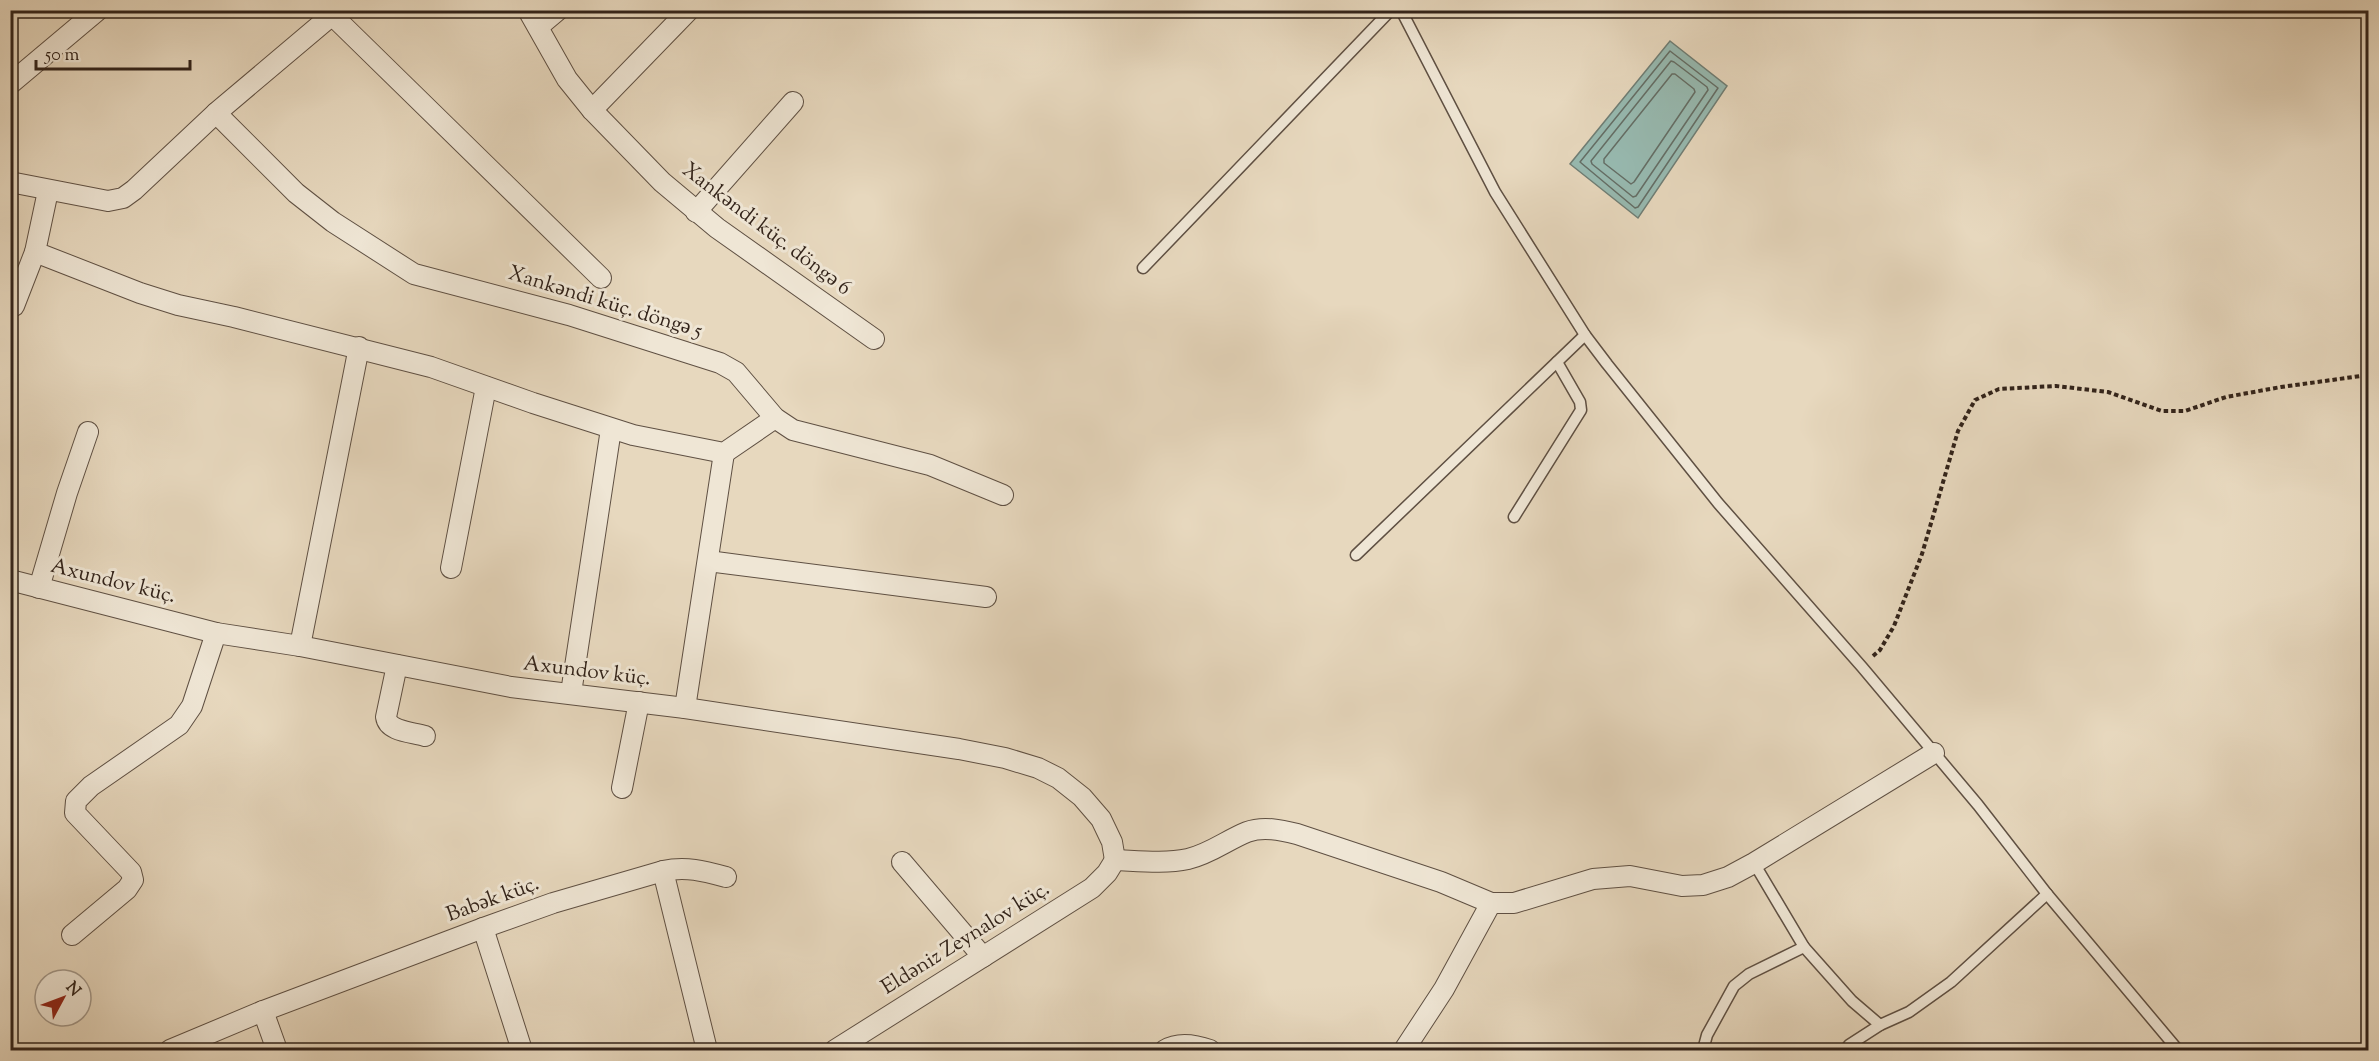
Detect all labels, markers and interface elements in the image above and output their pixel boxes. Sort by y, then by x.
scale bar [36,33,190,71]
text: 50 m [44,43,80,69]
street label: Xankəndi küç. döngə 6 [675,156,857,304]
street label: Xankəndi küç. döngə 5 [504,259,706,347]
street label: Axundov küç. [47,552,179,612]
street label: Axundov küç. [522,649,652,695]
street label: Babək küç. [442,869,544,931]
street label: Eldəniz Zeynalov küç. [876,875,1056,1003]
north arrow [33,968,93,1028]
text: N [60,977,85,1002]

